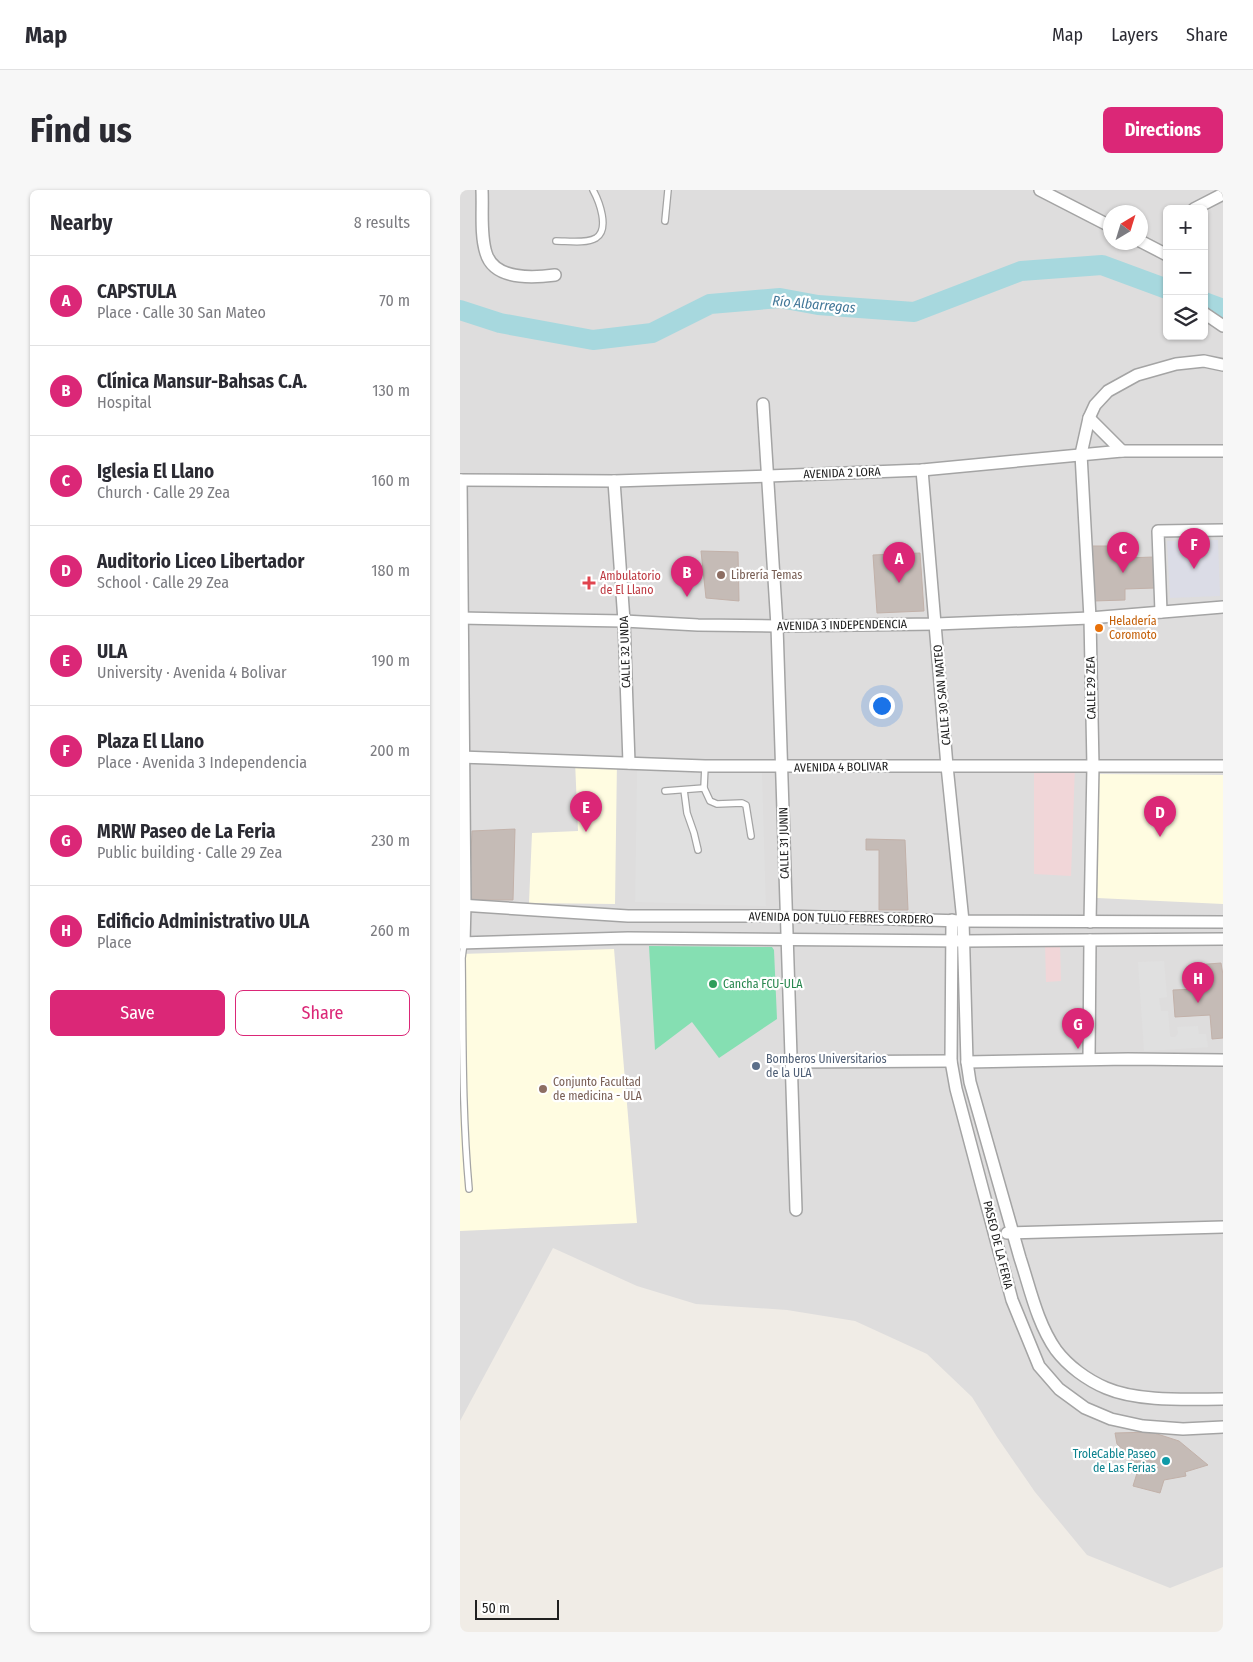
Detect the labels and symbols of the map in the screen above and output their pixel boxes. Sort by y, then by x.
north arrow [1103,205,1148,250]
water label: Río Albarregas [772,292,856,317]
street label: AVENIDA 2 LORA [803,465,882,481]
pin: F [1178,528,1210,569]
pin: C [1107,532,1139,573]
pin: A [883,542,915,583]
pin: B [671,556,703,597]
place label: Librería Temas [731,568,802,582]
place label: Ambulatorio de El Llano [600,569,661,597]
marker: Librería Temas [715,569,727,581]
marker: Ambulatorio de El Llano [582,576,596,590]
place label: Heladería Coromoto [1109,614,1157,642]
street label: CALLE 32 UNDA [617,615,633,688]
street label: AVENIDA 3 INDEPENDENCIA [777,617,908,633]
marker: Heladería Coromoto [1093,622,1105,634]
street label: CALLE 30 SAN MATEO [931,644,953,746]
street label: CALLE 29 ZEA [1083,656,1099,720]
your location [869,693,895,719]
street label: AVENIDA 4 BOLIVAR [794,759,889,775]
pin: E [570,791,602,832]
pin: D [1144,796,1176,837]
street label: CALLE 31 JUNIN [776,807,792,879]
street label: AVENIDA DON TULIO FEBRES CORDERO [748,909,934,927]
pin: H [1182,962,1214,1003]
place label: Cancha FCU-ULA [723,977,803,991]
marker: Cancha FCU-ULA [707,978,719,990]
pin: G [1062,1008,1094,1049]
place label: Bomberos Universitarios de la ULA [766,1052,887,1080]
marker: Bomberos Universitarios de la ULA [750,1060,762,1072]
place label: Conjunto Facultad de medicina - ULA [553,1075,643,1103]
marker: Conjunto Facultad de medicina - ULA [537,1083,549,1095]
street label: PASEO DE LA FERIA [980,1199,1016,1291]
place label: TroleCable Paseo de Las Ferias [1073,1447,1156,1475]
marker: TroleCable Paseo de Las Ferias [1160,1455,1172,1467]
scale bar [475,1597,559,1620]

